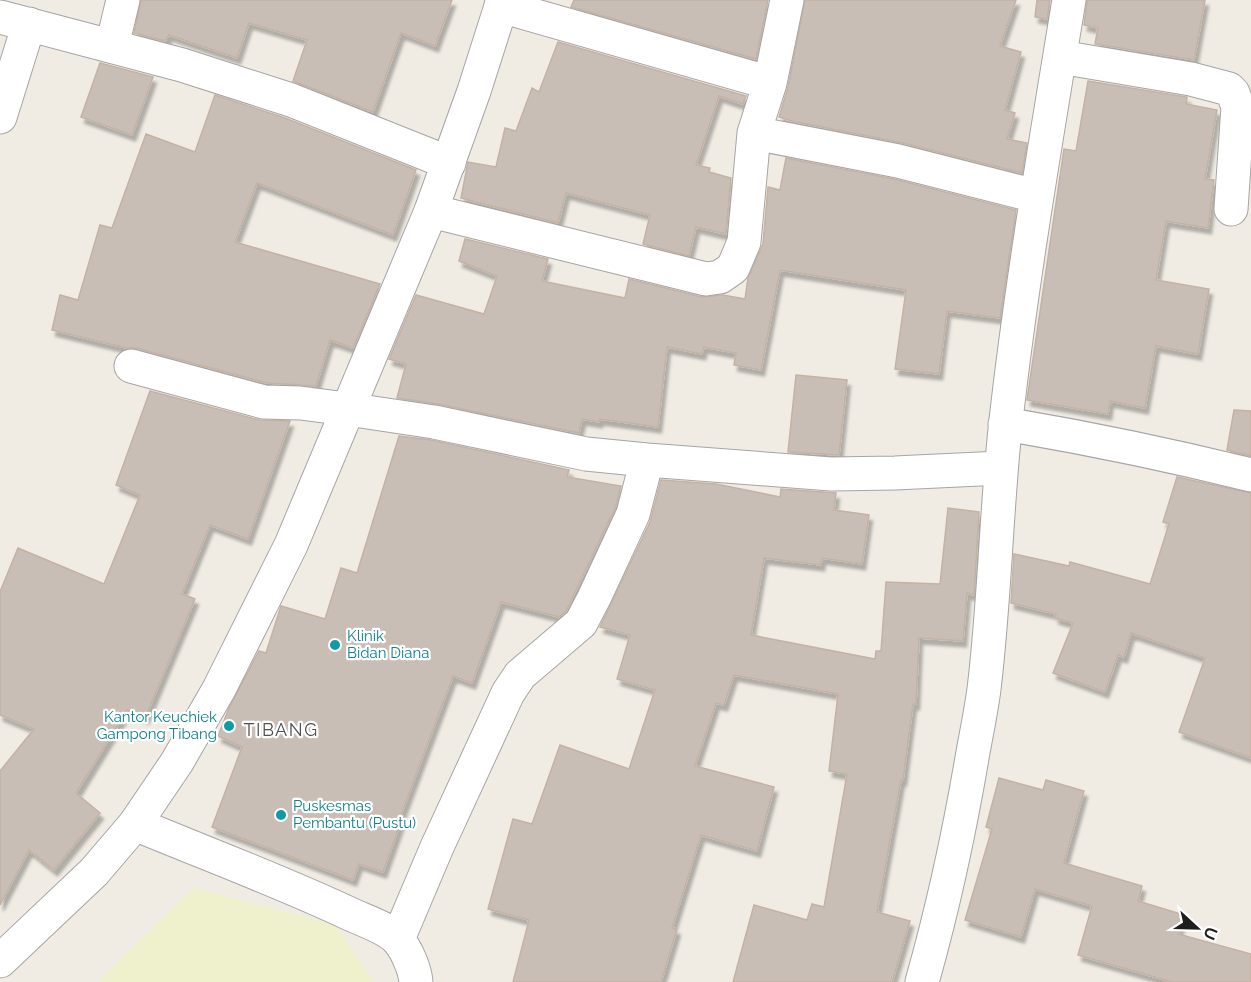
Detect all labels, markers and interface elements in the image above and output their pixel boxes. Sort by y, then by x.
place label: Klinik Bidan Diana [347,627,429,662]
marker: Klinik Bidan Diana [328,638,342,652]
place label: Kantor Keuchiek Gampong Tibang [97,708,217,743]
marker: Kantor Keuchiek Gampong Tibang [222,719,236,733]
district label: TIBANG [243,719,319,740]
place label: Puskesmas Pembantu (Pustu) [293,797,416,832]
marker: Puskesmas Pembantu (Pustu) [274,808,288,822]
north arrow [1167,898,1227,958]
text: U [1199,924,1222,943]

